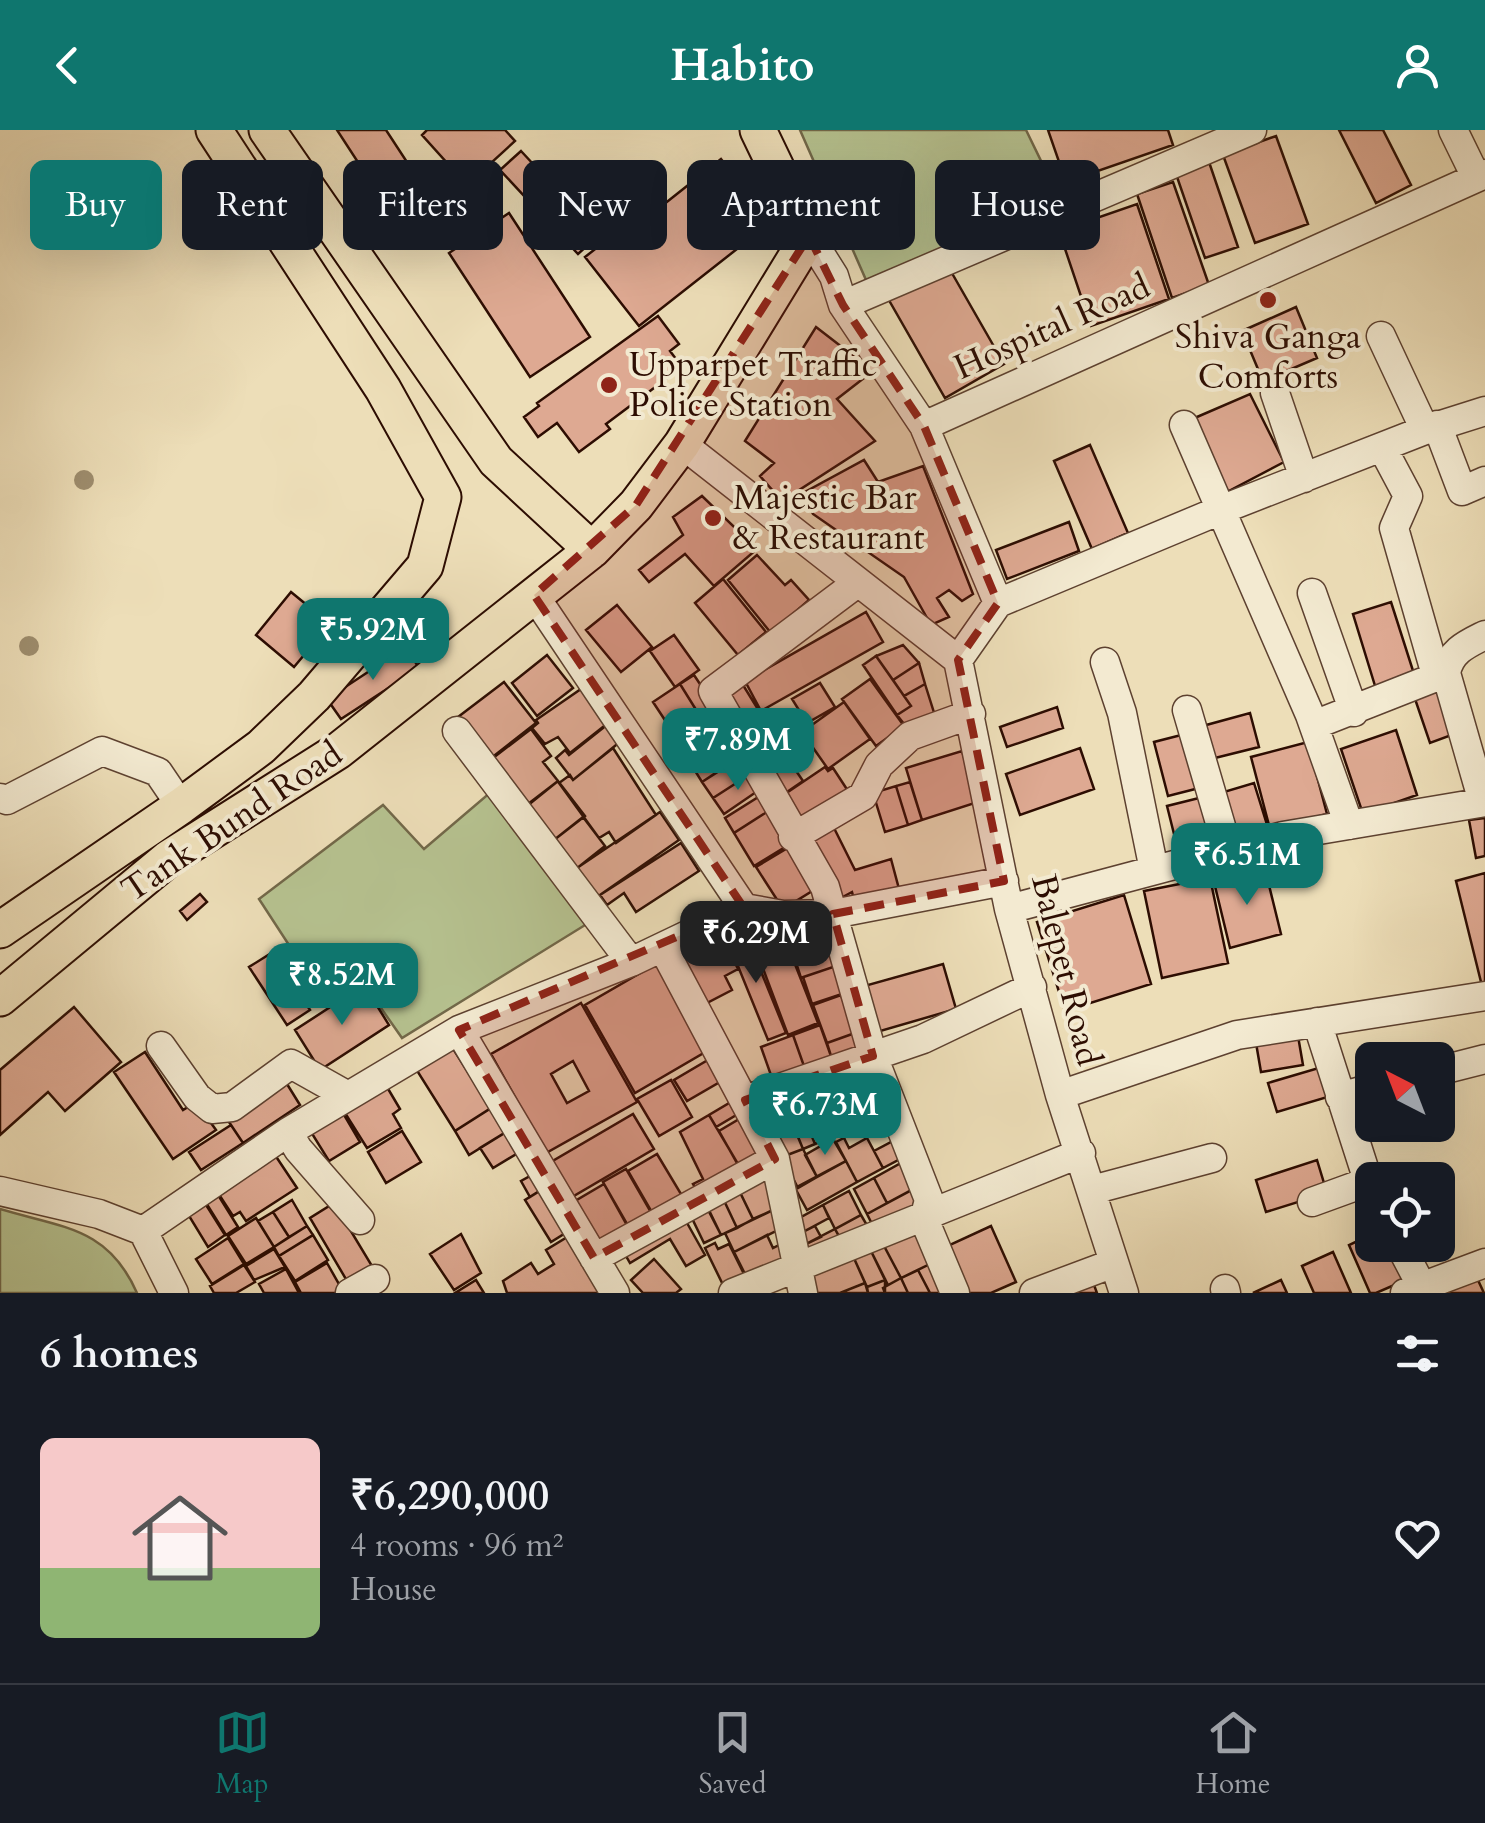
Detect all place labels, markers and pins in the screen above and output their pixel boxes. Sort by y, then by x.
marker: Shiva Ganga Comforts [1257,289,1279,311]
place label: Shiva Ganga Comforts [1175,313,1361,401]
place label: Upparpet Traffic Police Station [629,341,877,429]
marker: Upparpet Traffic Police Station [598,374,620,396]
place label: Majestic Bar & Restaurant [733,474,925,562]
marker: Majestic Bar & Restaurant [702,507,724,529]
pin: ₹5.92M [292,598,454,683]
pin: ₹7.89M [657,708,819,793]
pin: ₹6.51M [1166,823,1328,908]
pin: ₹6.29M [675,901,837,986]
pin: ₹8.52M [261,943,423,1028]
pin: ₹6.73M [744,1073,906,1158]

